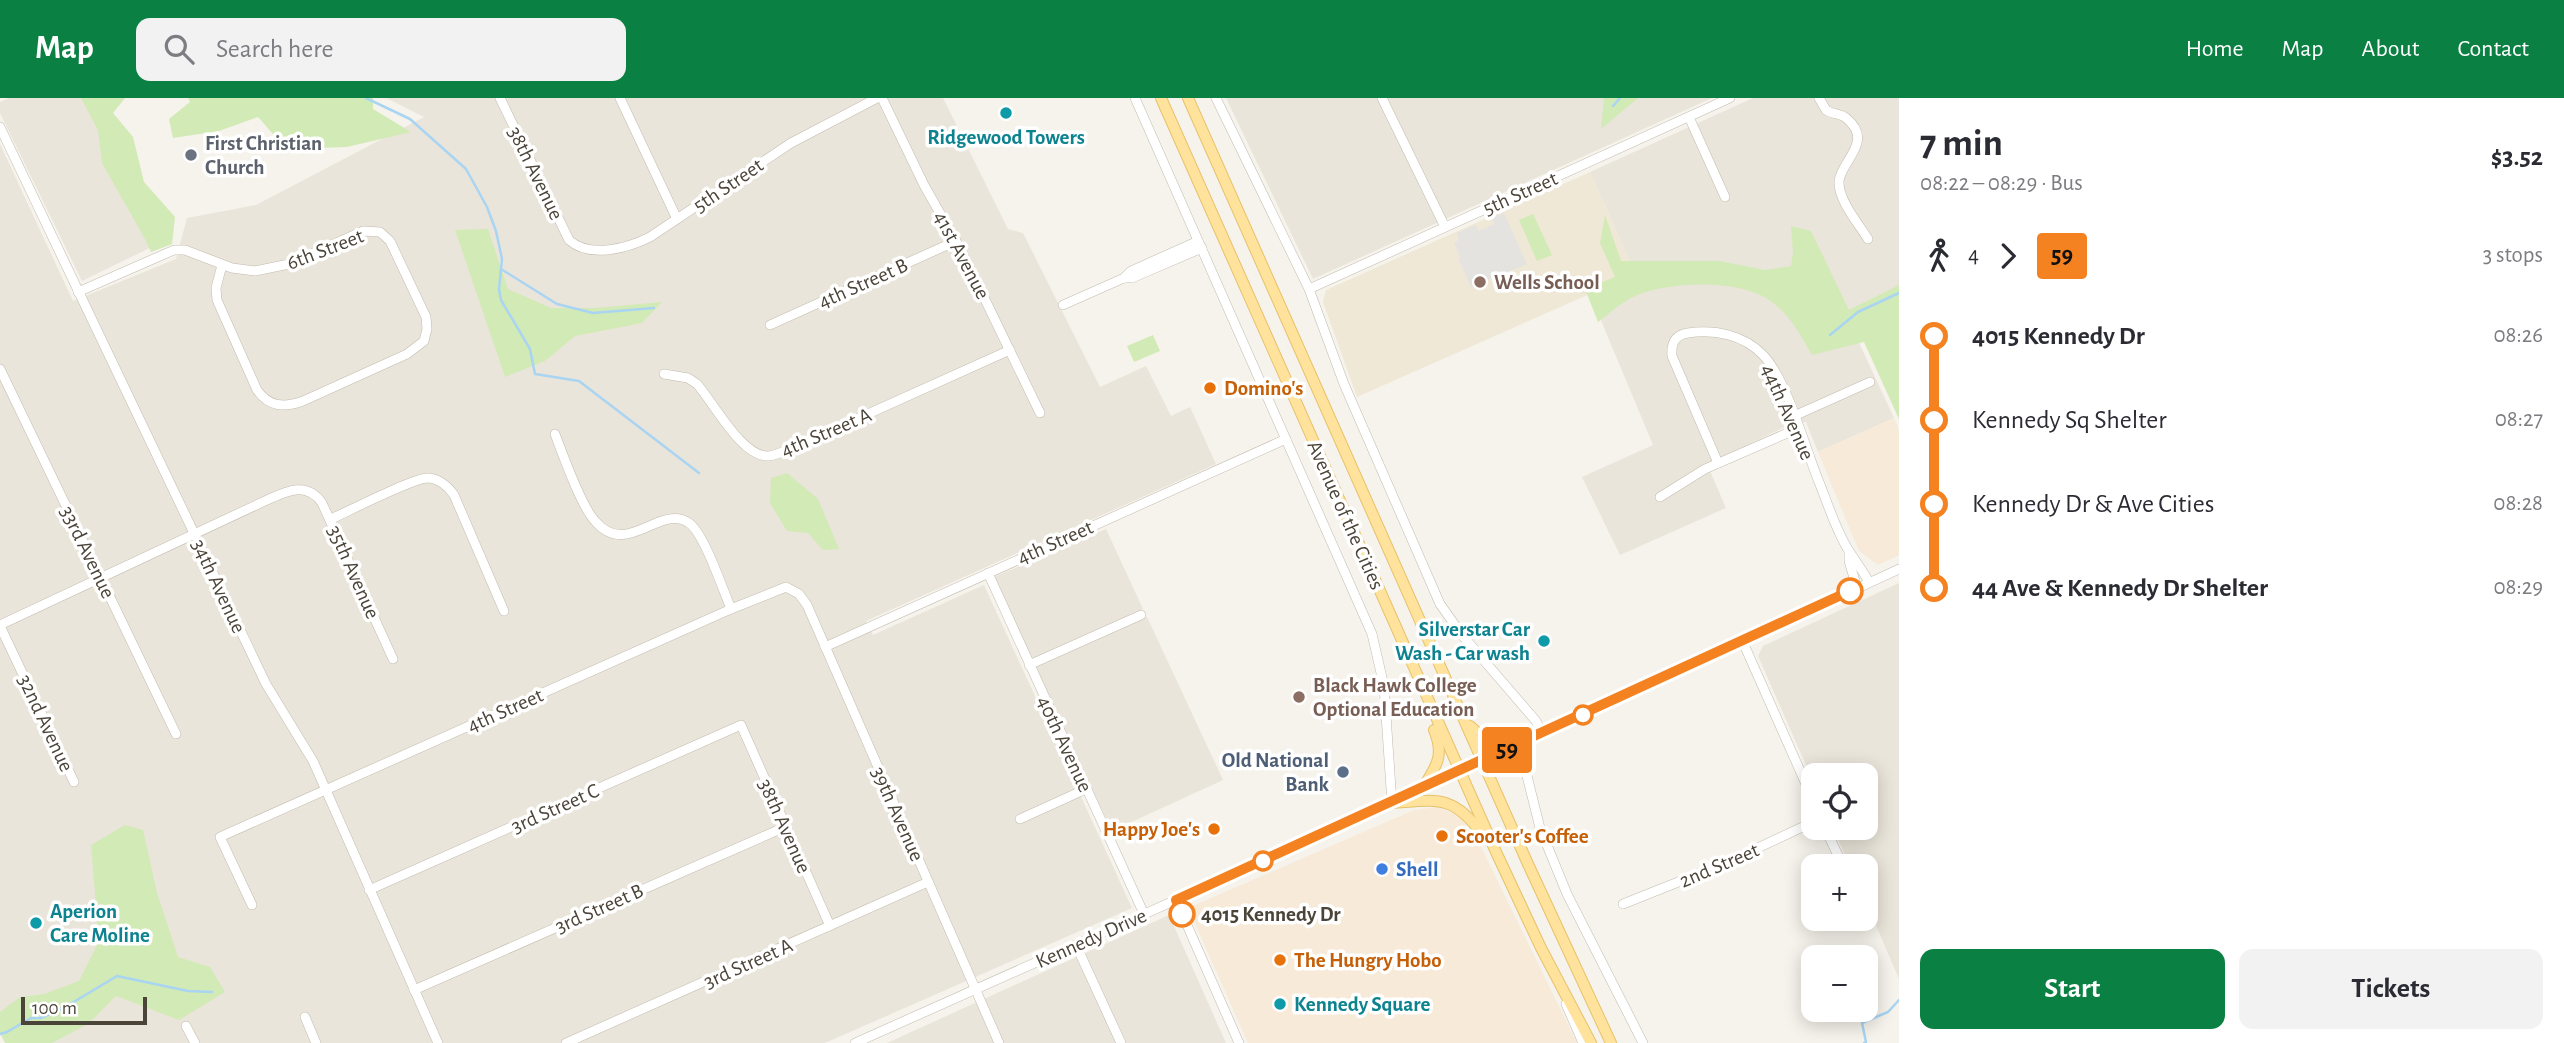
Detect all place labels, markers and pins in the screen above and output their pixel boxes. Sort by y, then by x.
marker: Ridgewood Towers [998,105,1014,121]
place label: Ridgewood Towers [927,127,1085,148]
place label: First Christian Church [205,133,322,178]
marker: First Christian Church [183,147,199,163]
place label: Wells School [1494,272,1600,293]
marker: Wells School [1472,274,1488,290]
place label: Domino's [1224,378,1303,399]
marker: Domino's [1202,380,1218,396]
unlabelled marker [1837,578,1863,604]
place label: Silverstar Car Wash - Car wash [1395,619,1531,664]
marker: Silverstar Car Wash - Car wash [1536,633,1552,649]
place label: Black Hawk College Optional Education [1313,675,1477,720]
marker: Black Hawk College Optional Education [1291,689,1307,705]
unlabelled marker [1573,705,1593,725]
place label: Old National Bank [1222,750,1330,795]
marker: Old National Bank [1335,764,1351,780]
place label: Happy Joe's [1103,819,1200,840]
marker: Happy Joe's [1206,821,1222,837]
place label: Scooter's Coffee [1456,826,1589,847]
marker: Scooter's Coffee [1434,828,1450,844]
unlabelled marker [1253,851,1273,871]
place label: Shell [1396,859,1438,880]
marker: Shell [1374,861,1390,877]
place label: Aperion Care Moline [50,901,150,946]
marker: 4015 Kennedy Dr [1169,901,1195,927]
place label: 4015 Kennedy Dr [1201,904,1341,925]
marker: Aperion Care Moline [28,915,44,931]
place label: The Hungry Hobo [1294,950,1442,971]
marker: The Hungry Hobo [1272,952,1288,968]
place label: Kennedy Square [1294,994,1431,1015]
marker: Kennedy Square [1272,996,1288,1012]

